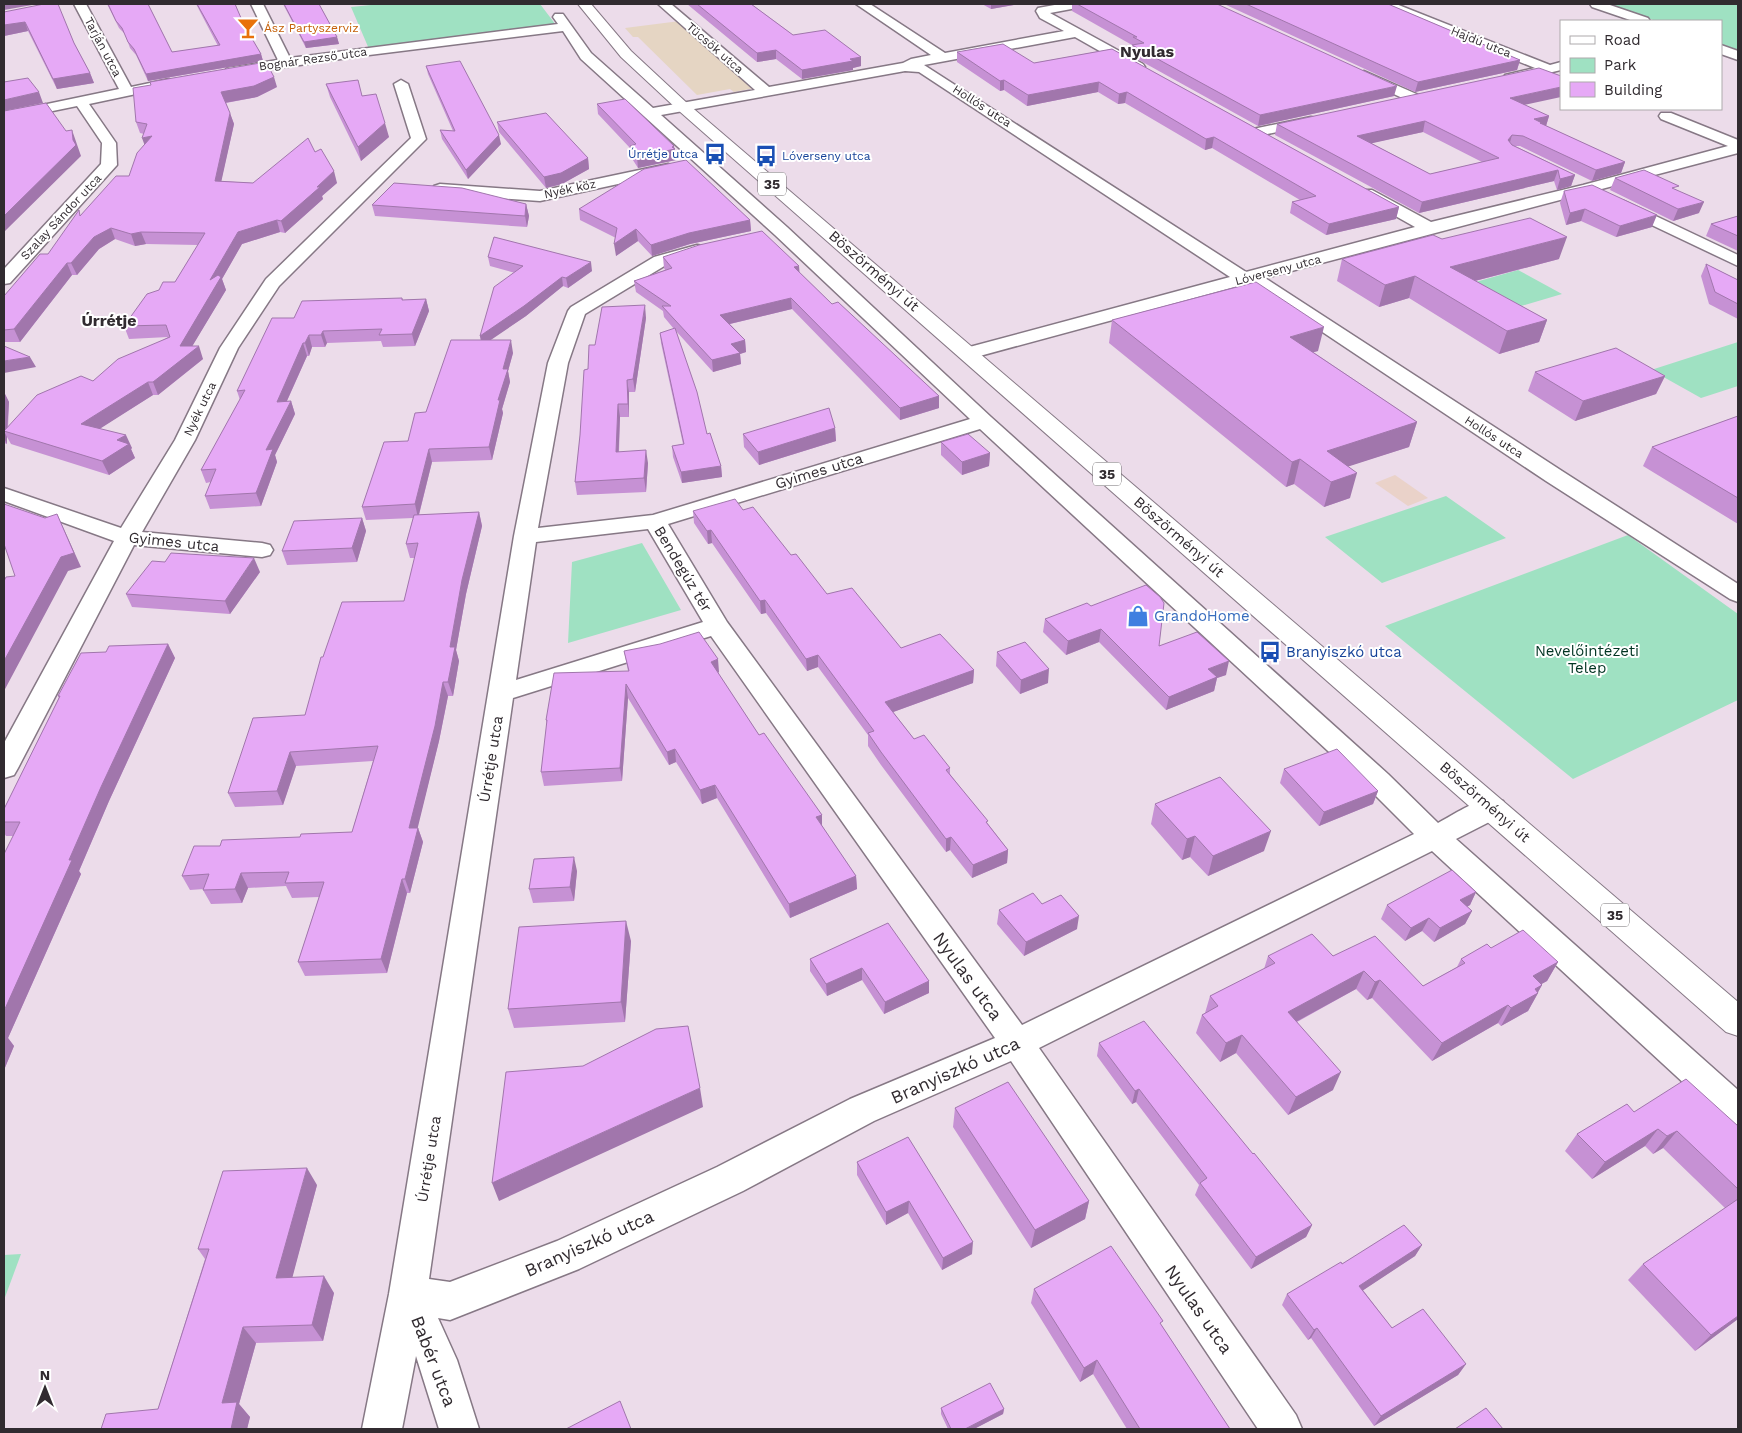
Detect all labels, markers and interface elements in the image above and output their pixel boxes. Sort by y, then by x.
street label: Tarján utca [82,15,125,79]
bar icon: Ász Partyszerviz [235,15,261,41]
street label: Tücsök utca [684,20,746,77]
legend [1560,20,1722,110]
place label: Ász Partyszerviz [264,21,359,35]
street label: Hajdú utca [1449,24,1513,60]
text: Road [1604,31,1641,49]
district label: Nyulas [1120,42,1174,61]
street label: Bognár Rezső utca [258,44,368,74]
text: Park [1604,56,1637,74]
text: Building [1604,81,1662,99]
street label: Hollós utca [950,82,1014,130]
bus stop icon: Úrrétje utca [702,141,728,167]
bus stop icon: Lóverseny utca [753,143,779,169]
place label: Úrrétje utca [628,147,698,161]
place label: Lóverseny utca [782,149,871,163]
street label: Szalay Sándor utca [18,171,104,263]
road number: 35 [758,172,786,195]
street label: Nyék köz [543,177,597,201]
street label: Böszörményi út [825,227,924,316]
street label: Lóverseny utca [1233,252,1323,288]
district label: Úrrétje [81,311,137,330]
street label: Nyék utca [181,379,219,438]
street label: Hollós utca [1462,413,1526,461]
street label: Gyimes utca [773,449,866,493]
road number: 35 [1093,462,1121,486]
street label: Böszörményi út [1130,493,1229,582]
street label: Bendegúz tér [650,523,716,615]
street label: Gyimes utca [128,528,221,556]
shop icon: GrandoHome [1125,603,1151,629]
place label: GrandoHome [1154,607,1250,625]
bus stop icon: Branyiszkó utca [1257,639,1283,665]
park label: Nevelőintézeti Telep [1535,642,1639,677]
place label: Branyiszkó utca [1286,643,1402,661]
street label: Úrrétje utca [475,714,507,804]
street label: Böszörményi út [1436,758,1535,847]
road number: 35 [1601,904,1629,926]
street label: Nyulas utca [929,928,1007,1024]
street label: Branyiszkó utca [887,1032,1023,1108]
street label: Úrrétje utca [413,1114,445,1204]
street label: Branyiszkó utca [521,1205,657,1281]
street label: Nyulas utca [1161,1260,1237,1358]
street label: Babér utca [407,1313,461,1409]
north arrow [20,1363,70,1413]
text: N [40,1367,50,1383]

